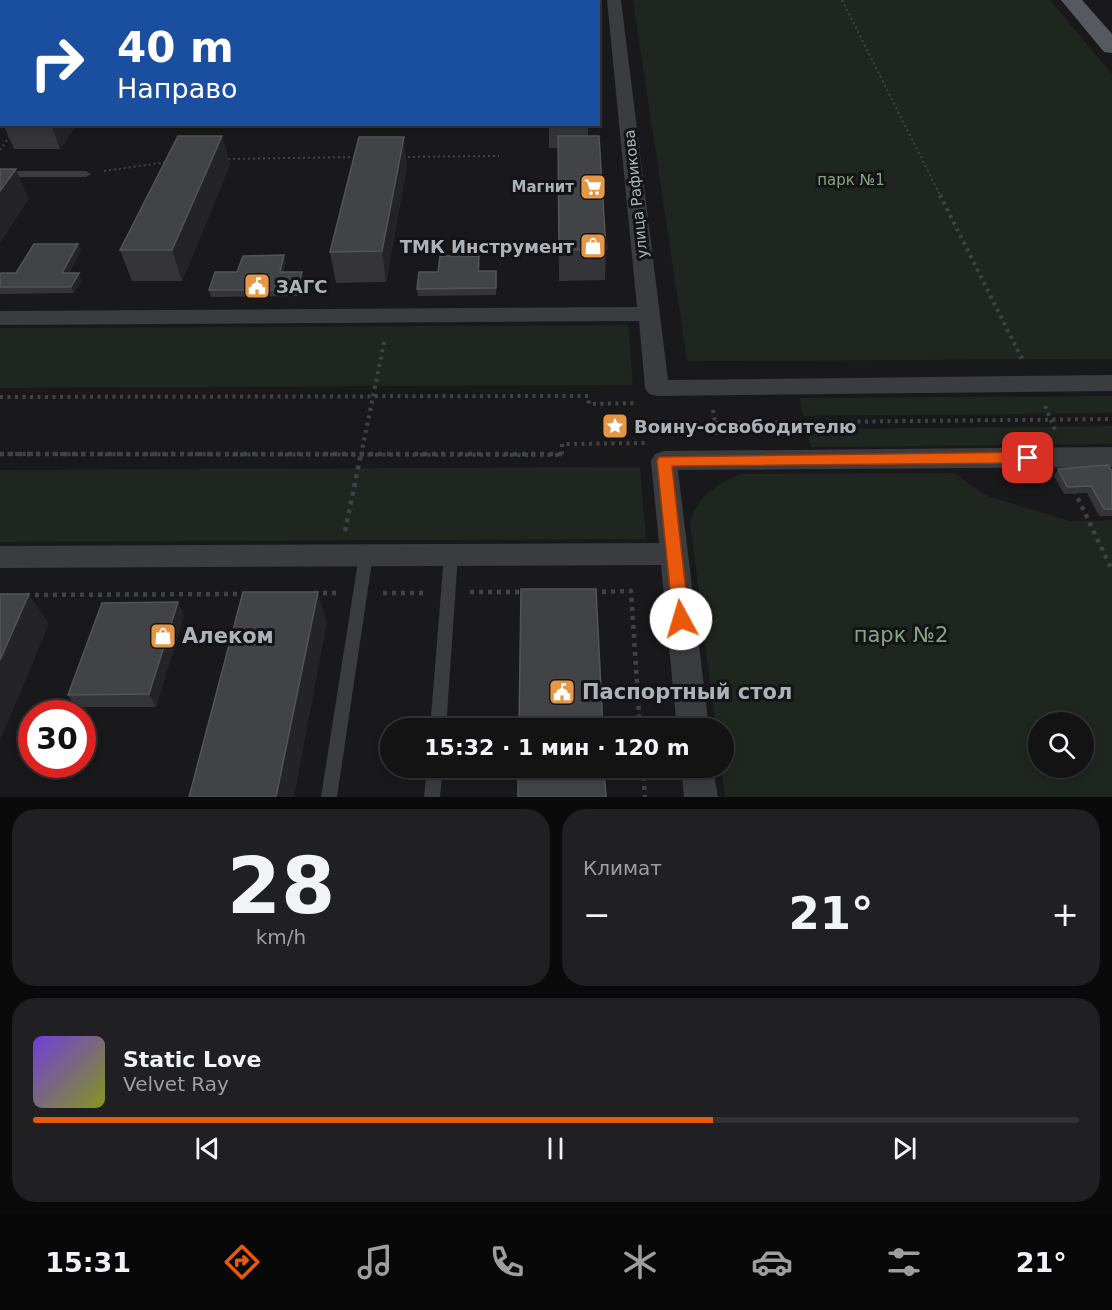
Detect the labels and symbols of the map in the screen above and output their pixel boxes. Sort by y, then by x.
street label: улица Рафикова [620,129,652,259]
park label: парк №1 [817,171,885,189]
supermarket icon: Магнит [578,172,608,202]
place label: Магнит [512,178,574,196]
shop icon: ТМК Инструмент [578,231,608,261]
place label: ТМК Инструмент [400,236,575,257]
public building icon: ЗАГС [242,271,272,301]
place label: ЗАГС [276,276,327,297]
place icon: Воину-освободителю [600,411,630,441]
place label: Воину-освободителю [634,416,857,437]
pin [1002,432,1053,483]
position arrow [649,587,713,651]
shop icon: Алеком [148,621,178,651]
park label: парк №2 [854,623,948,647]
place label: Алеком [182,624,274,648]
public building icon: Паспортный стол [547,677,577,707]
place label: Паспортный стол [582,680,792,704]
speed limit sign: 30 [18,700,96,778]

